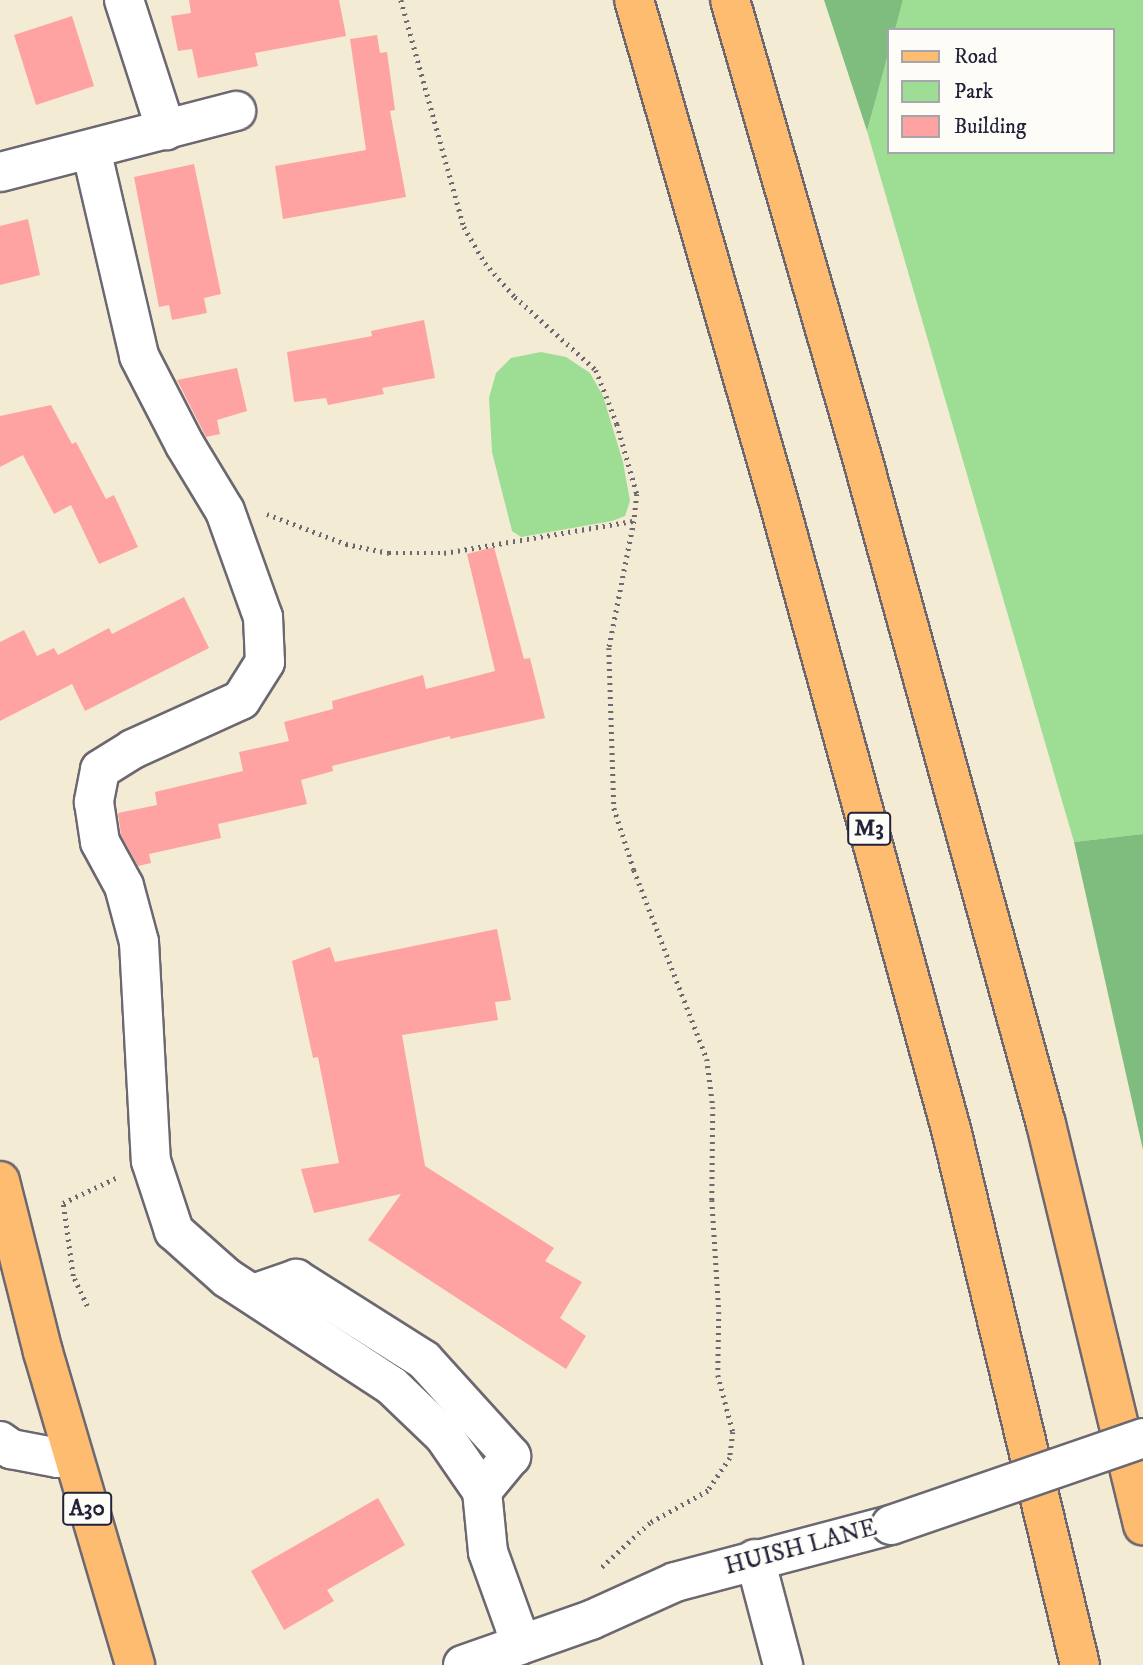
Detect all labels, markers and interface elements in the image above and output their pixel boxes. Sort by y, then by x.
legend [888,28,1115,154]
text: Road [954,44,998,70]
text: Park [954,79,993,105]
text: Building [954,114,1026,140]
road number: M3 [846,810,892,848]
road number: A30 [61,1490,113,1528]
street label: HUISH LANE [722,1514,880,1582]

